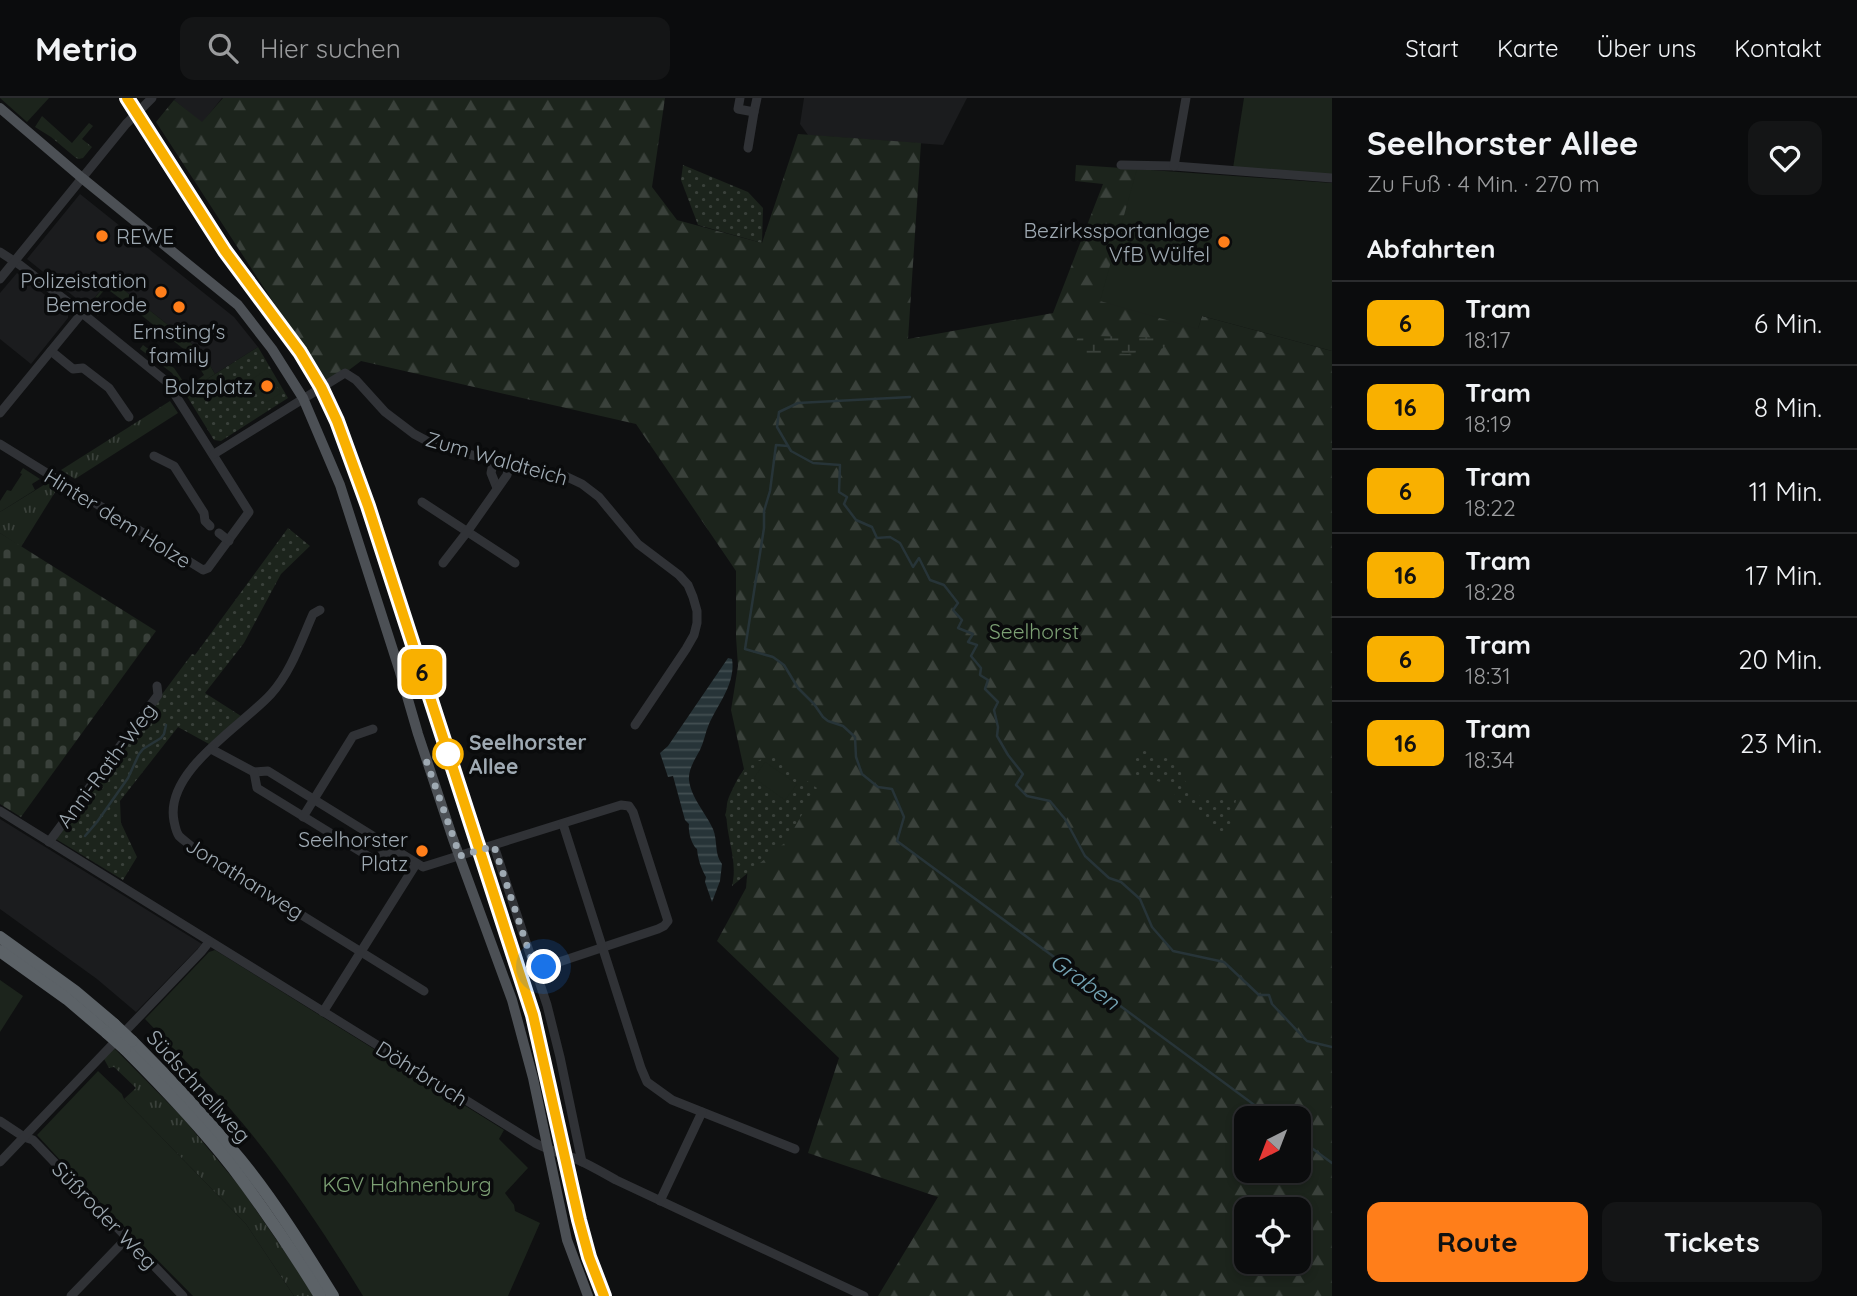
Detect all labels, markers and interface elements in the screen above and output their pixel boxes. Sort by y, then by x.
search box [180,17,670,80]
text: Metrio [35,28,138,69]
icon: search [204,29,242,67]
text: Hier suchen [260,32,401,65]
text: Start [1405,33,1459,63]
text: Karte [1497,33,1558,63]
text: Über uns [1596,33,1696,63]
text: Kontakt [1734,33,1822,63]
button: heart [1748,121,1822,195]
text: Seelhorster Allee [1367,122,1639,163]
text: Zu Fuß · 4 Min. · 270 m [1367,169,1600,198]
place label: Bezirkssportanlage VfB Wülfel [1023,217,1210,267]
place label: REWE [116,223,174,249]
marker: REWE [94,228,110,244]
text: Abfahrten [1367,232,1496,265]
marker: Bezirkssportanlage VfB Wülfel [1216,234,1232,250]
place label: Polizeistation Bemerode [20,267,147,317]
marker: Polizeistation Bemerode [153,284,169,300]
text: Tram [1465,292,1531,325]
marker: Ernsting's family [171,299,187,315]
text: 6 Min. [1754,307,1822,340]
text: 6 [1399,308,1412,338]
place label: Ernsting's family [133,318,225,368]
text: 18:17 [1465,325,1511,354]
place label: Bolzplatz [164,373,253,399]
text: Tram [1465,376,1531,409]
marker: Bolzplatz [259,378,275,394]
text: 8 Min. [1754,391,1822,424]
text: 16 [1394,392,1417,422]
text: 18:19 [1465,409,1512,438]
street label: Zum Waldteich [423,425,571,491]
text: Tram [1465,460,1531,493]
street label: Hinter dem Holze [40,462,196,574]
text: 11 Min. [1749,475,1822,508]
text: 6 [1399,476,1412,506]
text: 18:22 [1465,493,1516,522]
text: Tram [1465,544,1531,577]
text: 17 Min. [1745,559,1822,592]
text: 16 [1394,560,1417,590]
text: 18:28 [1465,577,1515,606]
park label: Seelhorst [989,618,1079,644]
text: Tram [1465,628,1531,661]
text: 20 Min. [1738,643,1822,676]
text: 6 [1399,644,1412,674]
line badge: 6 [399,649,445,695]
text: 6 [415,657,429,687]
text: 18:31 [1465,661,1511,690]
street label: Anni-Rath-Weg [51,697,161,833]
text: Tram [1465,712,1531,745]
text: 23 Min. [1740,727,1822,760]
text: 16 [1394,728,1417,758]
place label: Seelhorster Allee [469,729,587,779]
marker: Seelhorster Allee [433,739,463,769]
text: 18:34 [1465,745,1514,774]
place label: Seelhorster Platz [298,826,408,876]
street label: Jonathanweg [181,831,309,925]
marker: Seelhorster Platz [414,843,430,859]
water label: Graben [1045,946,1126,1016]
your location [526,949,561,984]
street label: Südschnellweg [141,1024,257,1148]
street label: Döhrbruch [371,1035,473,1111]
north arrow [1234,1106,1311,1183]
map controls [1234,1106,1311,1274]
street label: Süßroder Weg [47,1156,163,1274]
park label: KGV Hahnenburg [323,1171,492,1197]
button: locate [1234,1197,1311,1274]
button: Route [1367,1202,1588,1282]
button: Tickets [1602,1202,1822,1282]

